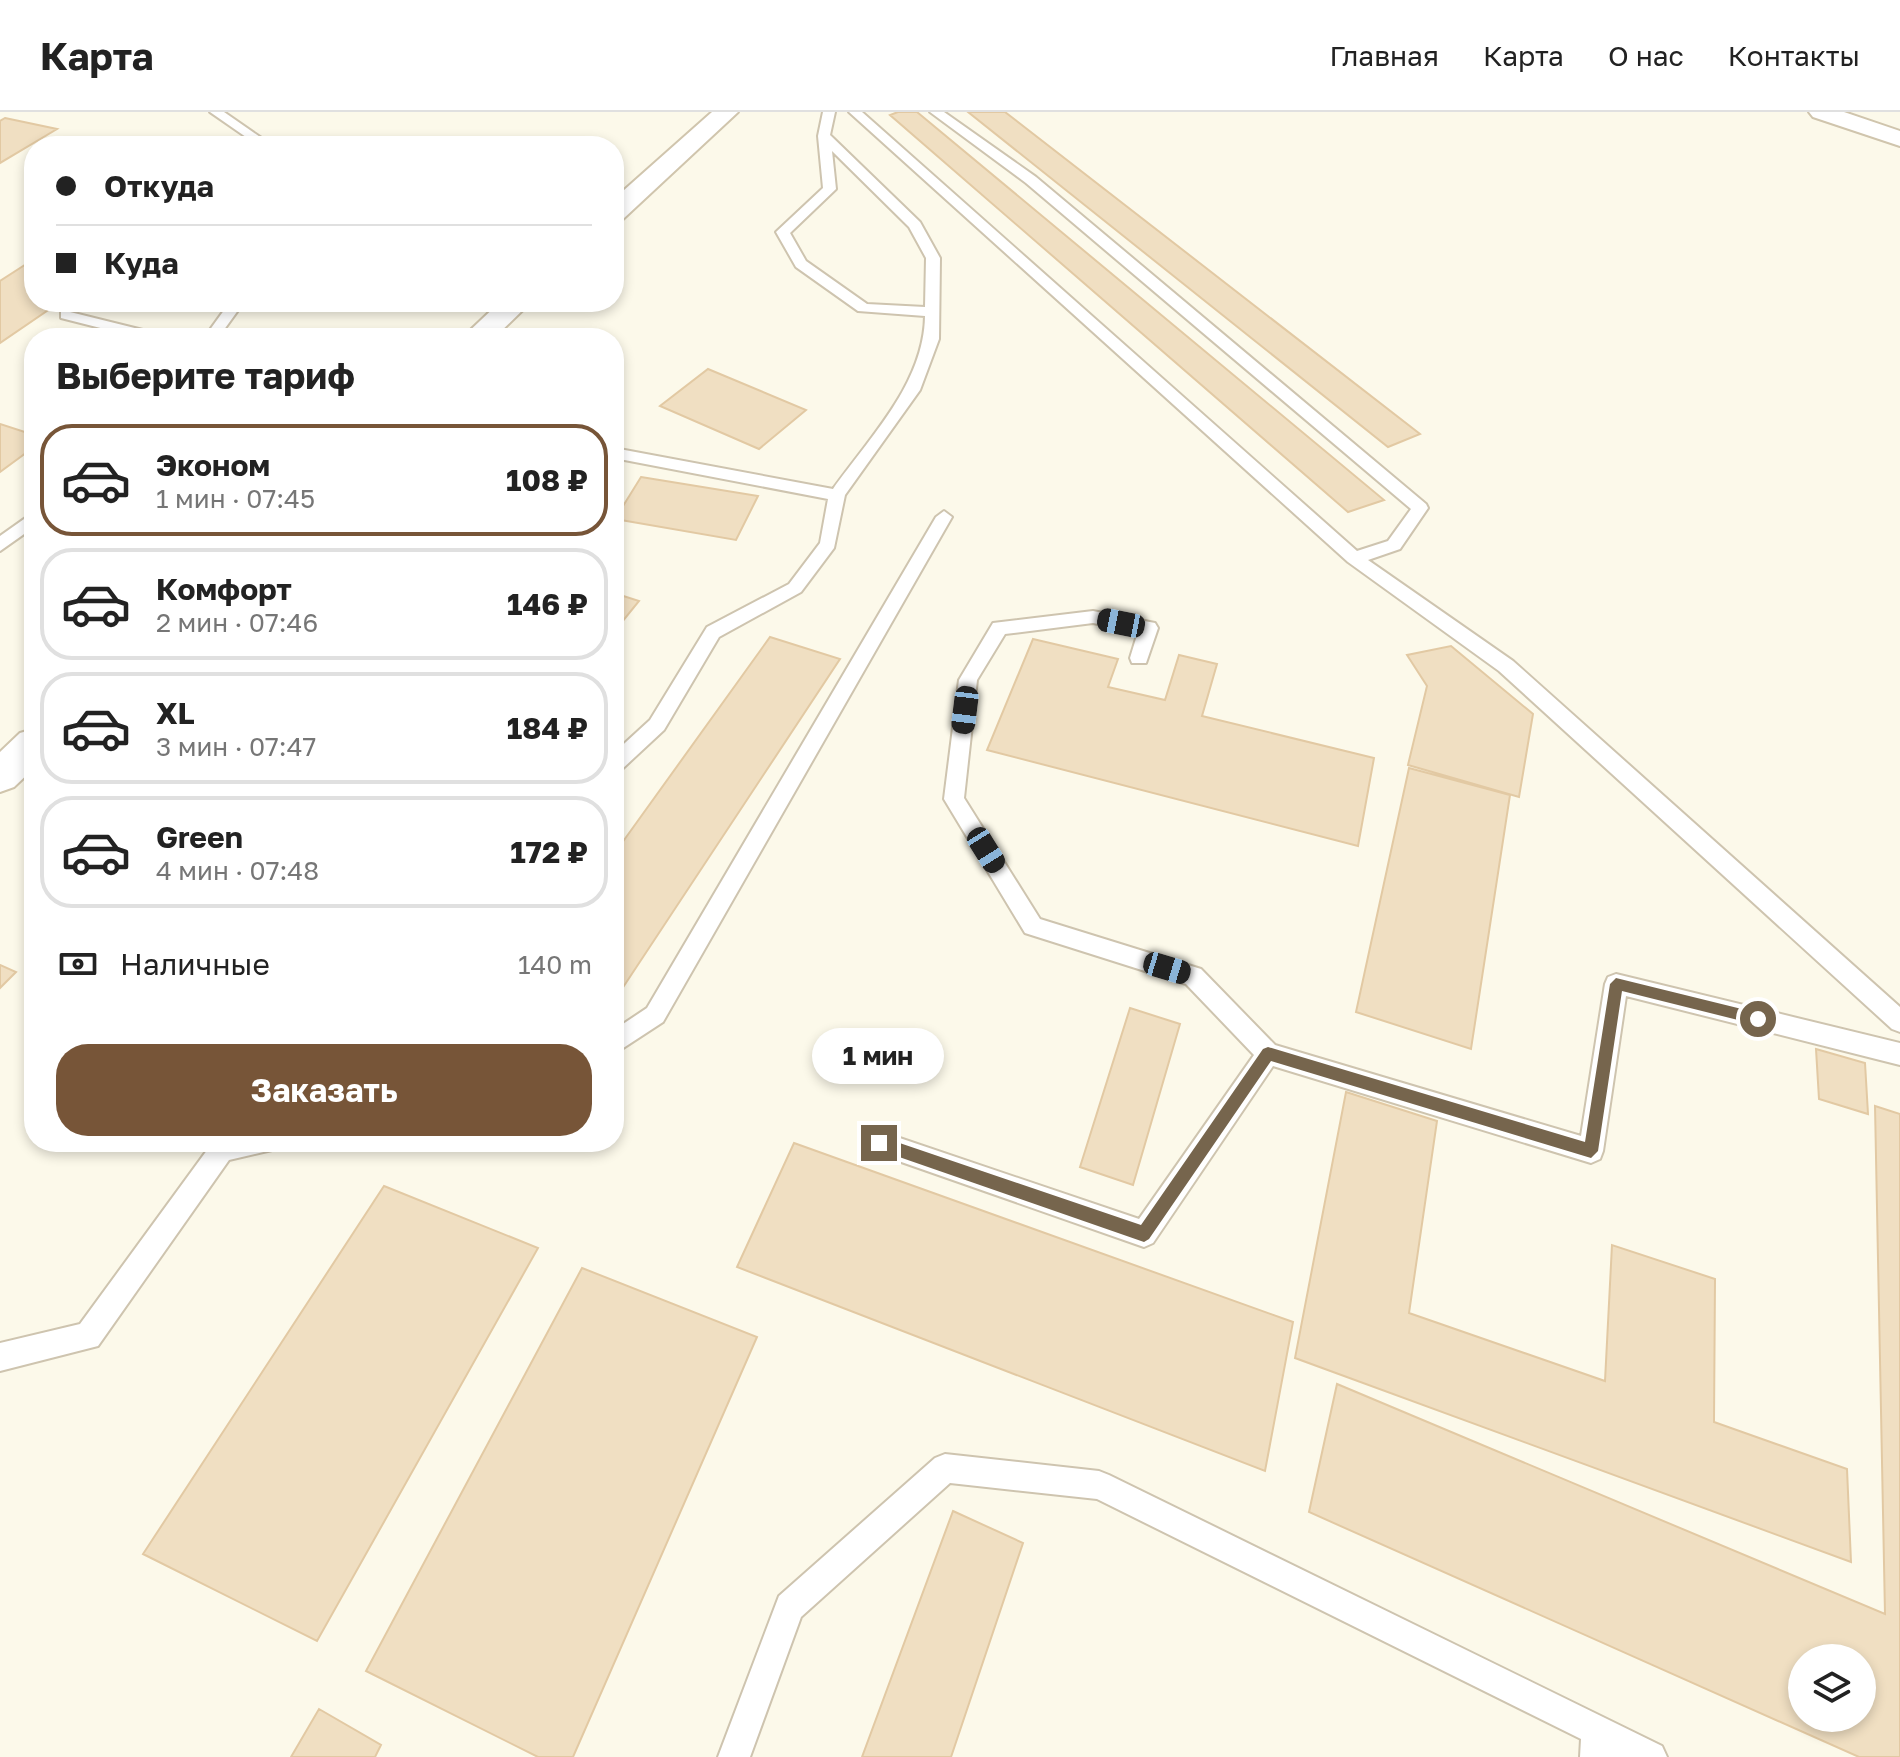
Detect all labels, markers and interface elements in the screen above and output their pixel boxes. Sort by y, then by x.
text: Карта [40,33,153,78]
text: Главная [1329,39,1439,72]
text: Карта [1483,39,1564,72]
text: О нас [1608,39,1684,72]
text: Контакты [1728,39,1860,72]
text: Откуда [104,168,214,204]
text: Куда [104,245,179,281]
text: Выберите тариф [56,354,355,397]
icon: car [60,444,132,516]
text: Эконом [156,447,270,483]
text: 108 ₽ [506,462,588,498]
text: 1 мин · 07:45 [156,483,315,514]
icon: car [60,568,132,640]
text: Комфорт [156,571,292,607]
text: 146 ₽ [507,586,588,622]
text: 2 мин · 07:46 [156,607,318,638]
car [1095,607,1147,639]
car [950,685,980,735]
icon: car [60,692,132,764]
text: XL [156,695,195,731]
text: 184 ₽ [507,710,588,746]
text: 3 мин · 07:47 [156,731,316,762]
icon: car [60,816,132,888]
text: Green [156,819,243,855]
car [963,823,1009,877]
text: 172 ₽ [510,834,588,870]
text: 4 мин · 07:48 [156,855,319,886]
icon: cash [56,942,100,986]
text: Наличные [120,946,270,982]
text: 140 m [518,949,592,980]
car [1141,950,1193,986]
route start [1740,1001,1776,1037]
callout: 1 мин [813,1027,945,1083]
text: 1 мин [843,1040,913,1071]
button: Заказать [56,1044,592,1136]
route end [861,1125,897,1161]
map controls [1788,1644,1876,1732]
button: layers [1788,1644,1876,1732]

